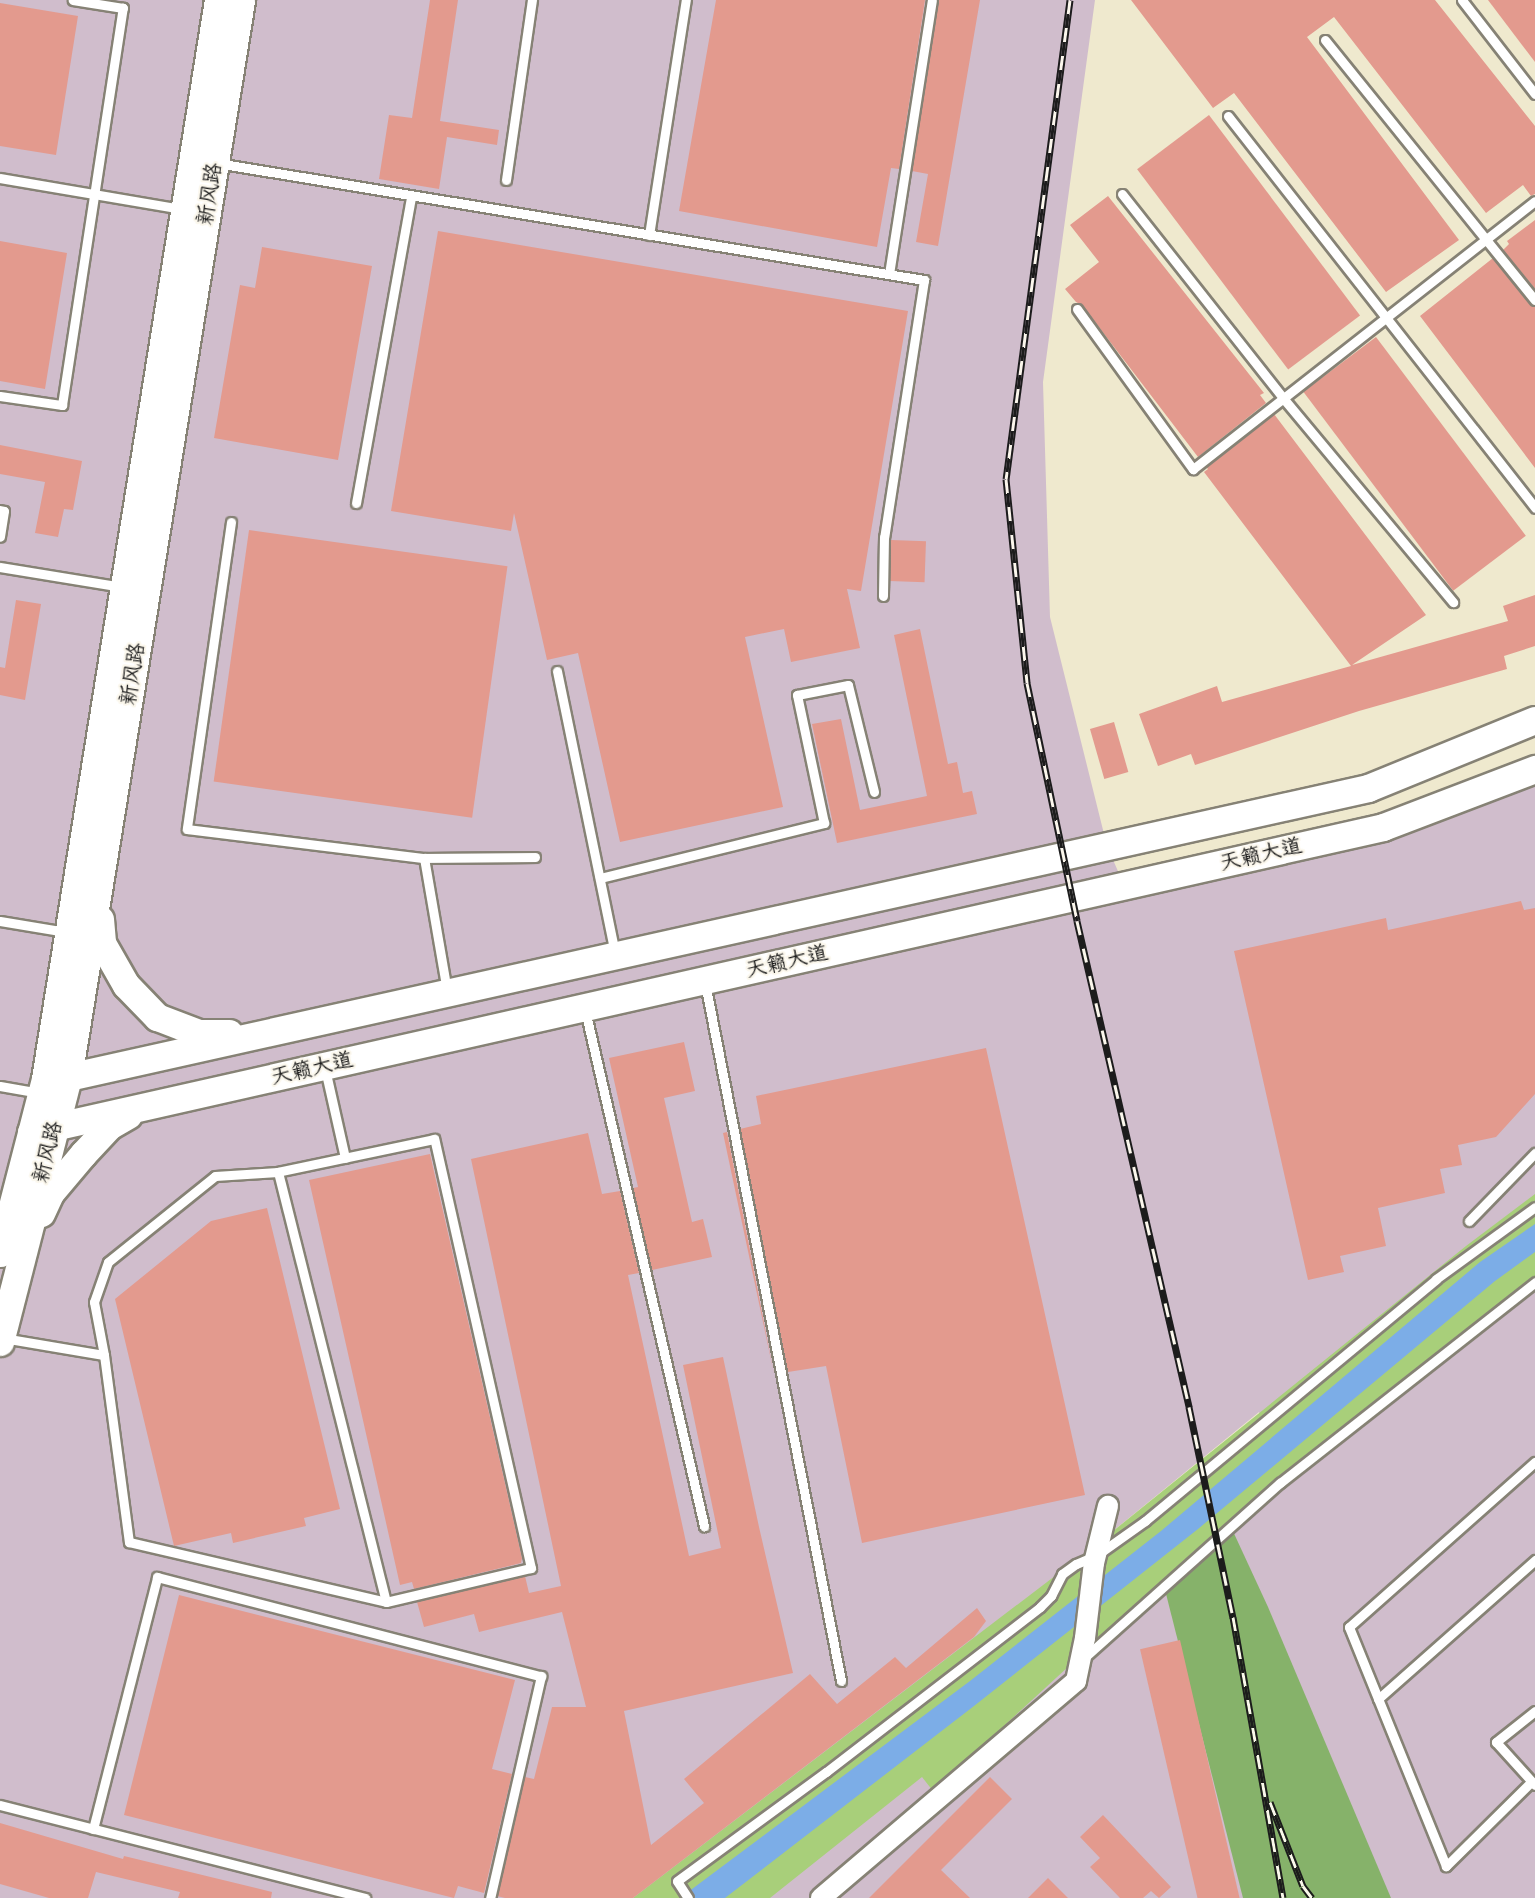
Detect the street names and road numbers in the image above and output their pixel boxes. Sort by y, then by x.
street label: 新风路 [193,161,227,227]
street label: 新风路 [116,641,150,707]
street label: 天籁大道 [1217,833,1305,877]
street label: 天籁大道 [743,940,831,984]
street label: 天籁大道 [268,1047,356,1091]
street label: 新风路 [28,1118,68,1186]

